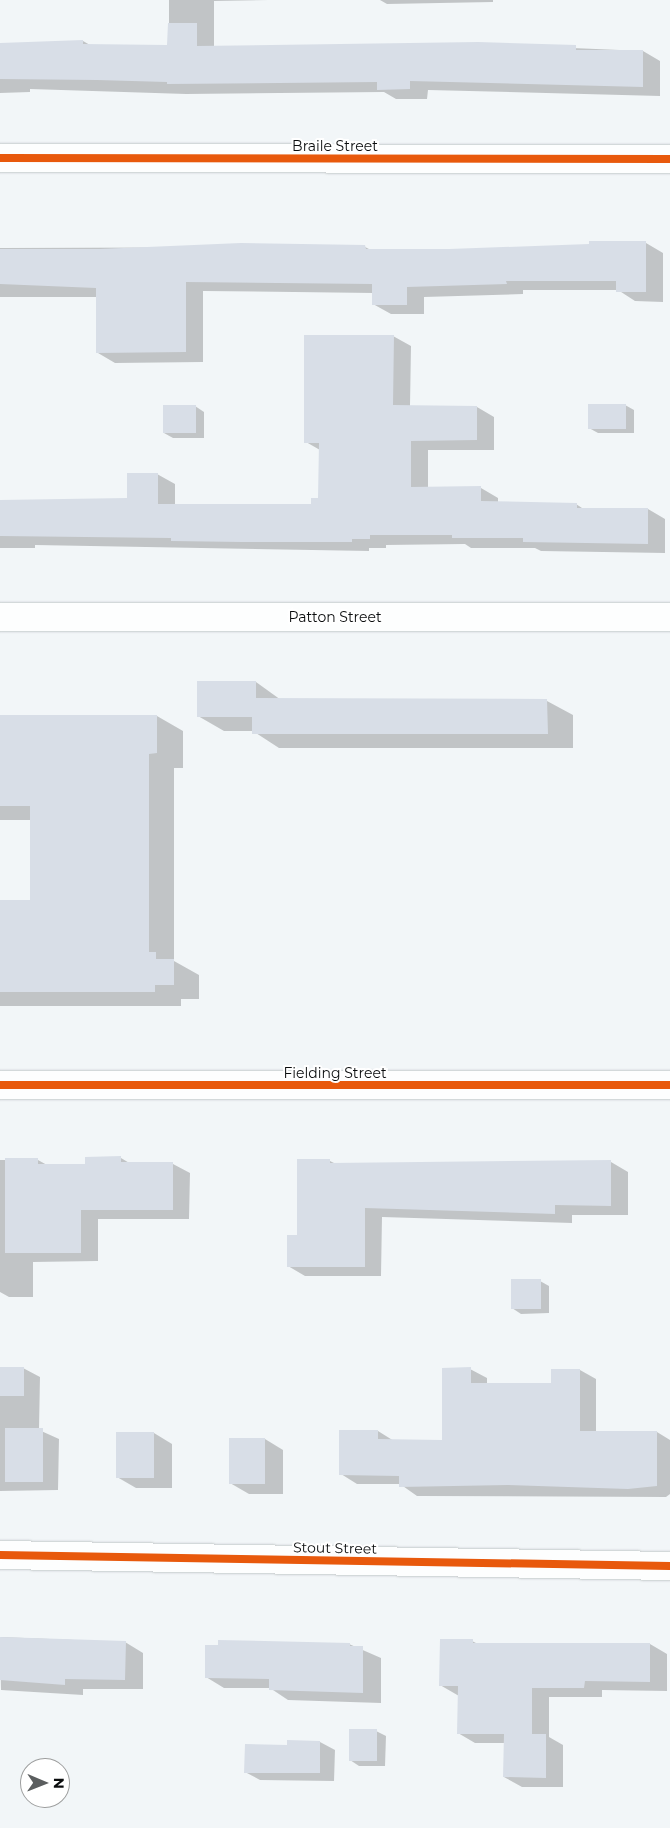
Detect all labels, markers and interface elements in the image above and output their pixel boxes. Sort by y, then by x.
street label: Braile Street [292,138,378,154]
street label: Patton Street [288,609,382,625]
street label: Fielding Street [283,1065,387,1081]
street label: Stout Street [293,1539,377,1557]
north arrow [20,1758,70,1808]
text: N [50,1777,68,1789]

